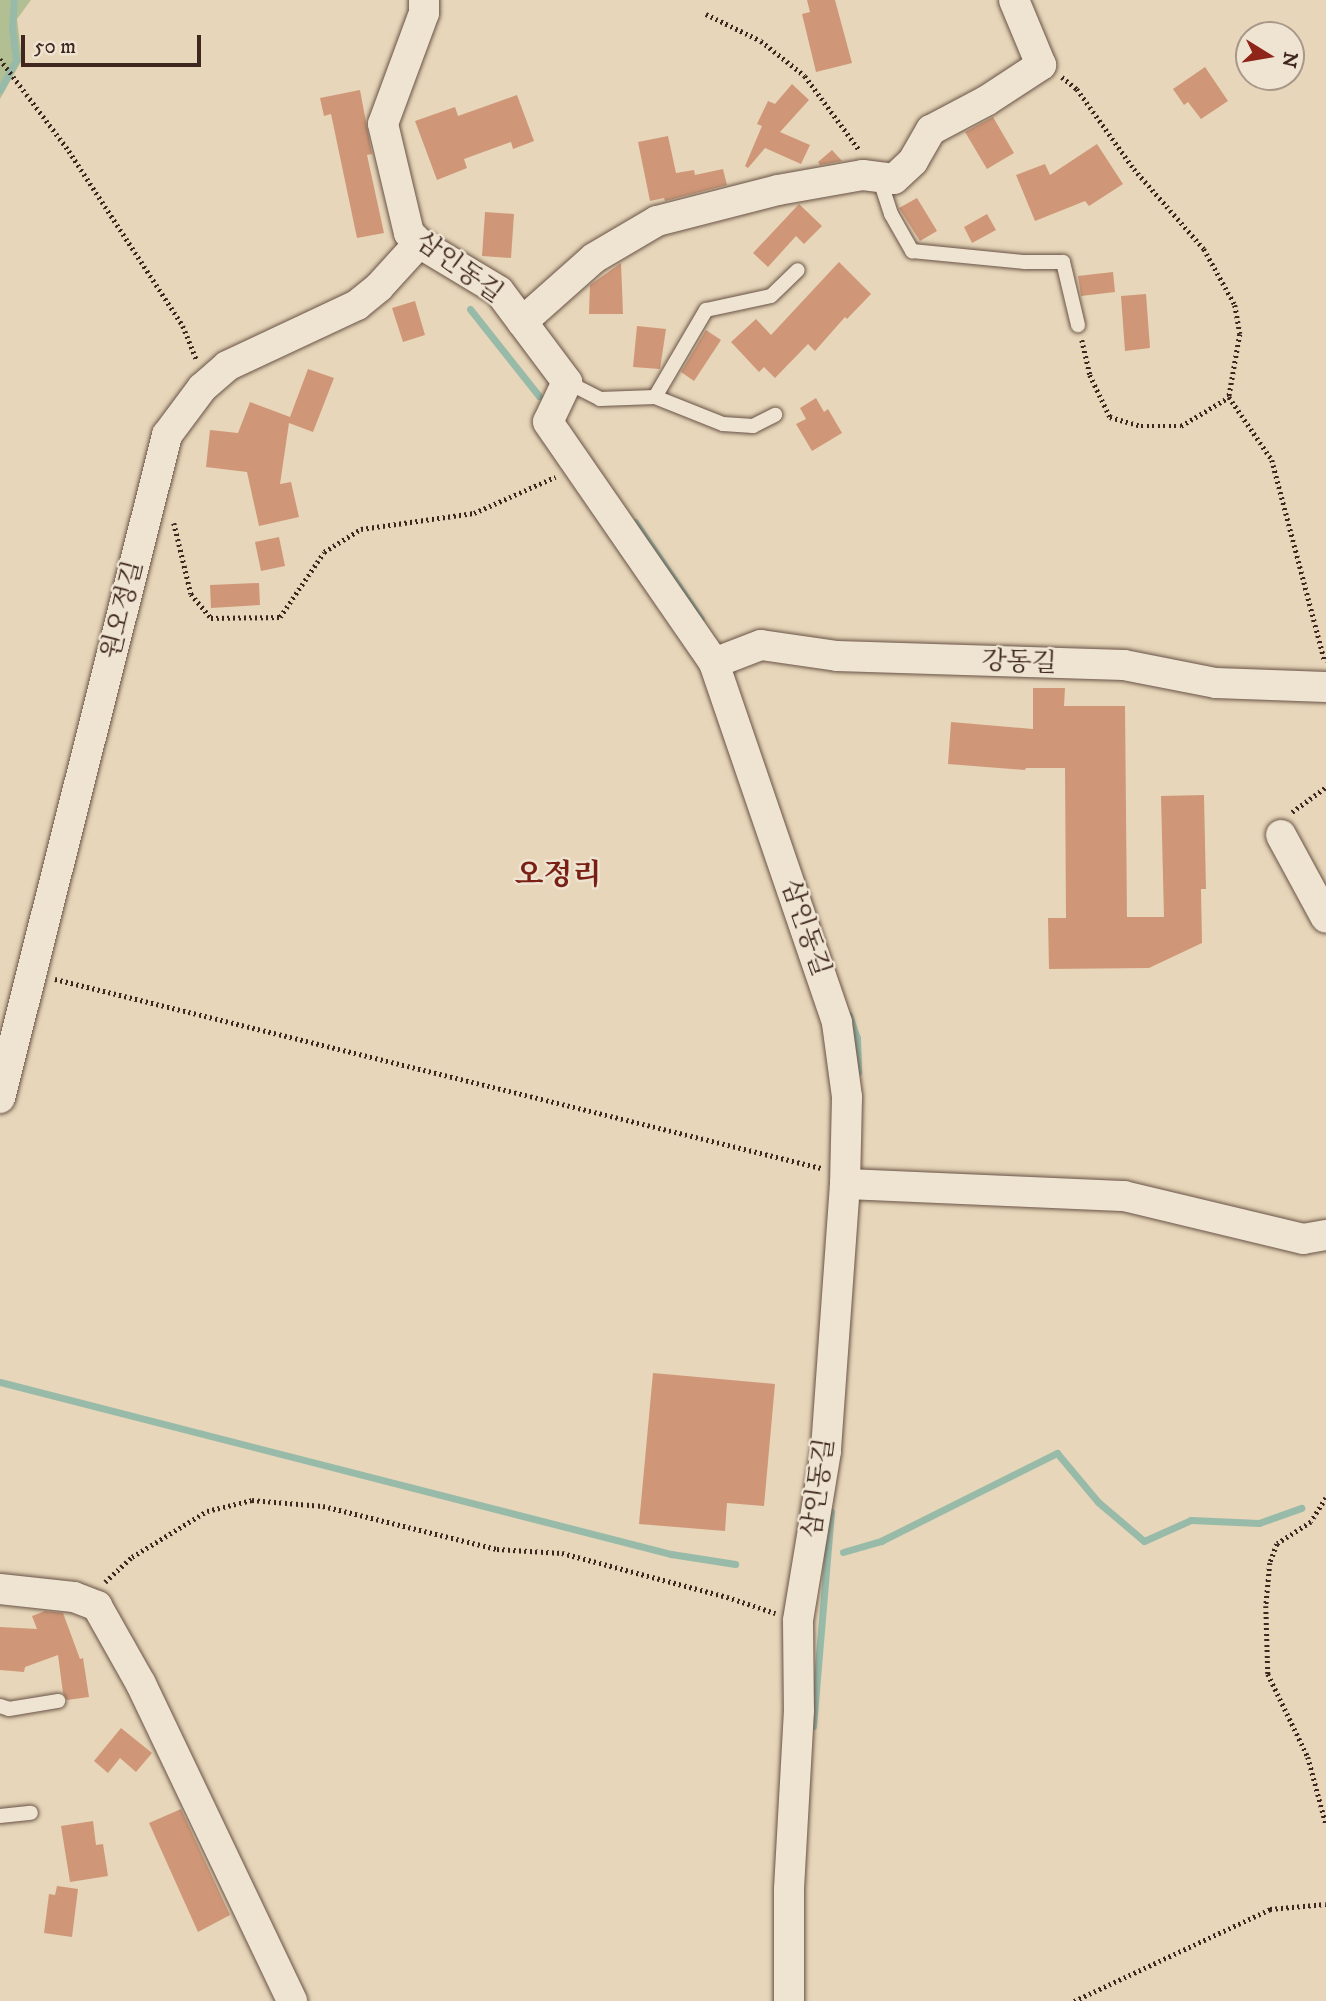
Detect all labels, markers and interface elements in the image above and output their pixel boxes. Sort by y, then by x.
scale bar [24,21,205,65]
north arrow [1235,21,1305,91]
text: 50 m [34,34,76,60]
text: N [1276,50,1302,70]
street label: 삼인동길 [409,226,509,310]
street label: 원오정길 [96,557,150,663]
street label: 강동길 [981,646,1057,680]
district label: 오정리 [515,858,601,894]
street label: 삼인동길 [774,875,836,981]
street label: 삼인동길 [797,1436,841,1540]

